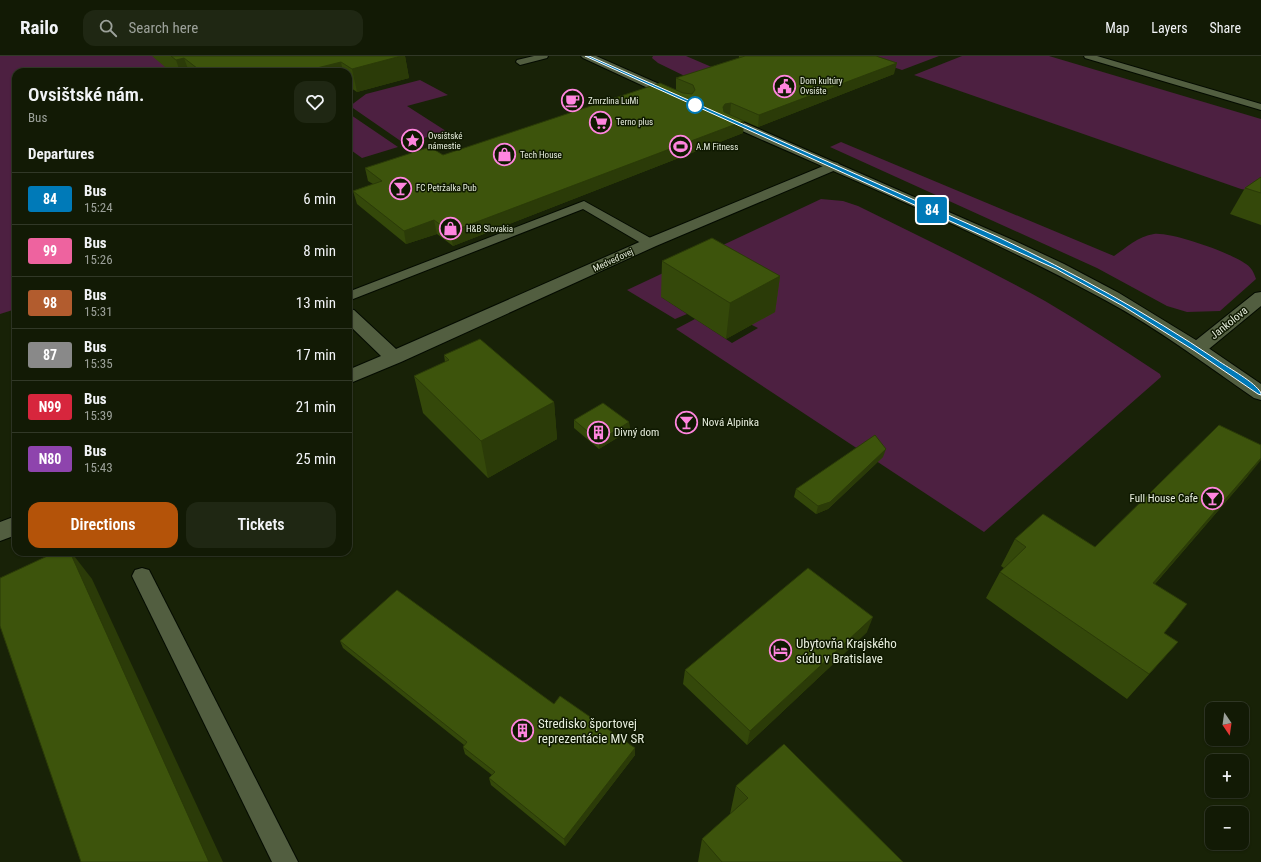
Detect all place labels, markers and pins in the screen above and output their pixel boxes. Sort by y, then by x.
public building icon: Dom kultúry Ovsište [772,73,798,99]
place label: Dom kultúry Ovsište [800,76,843,96]
cafe icon: Zmrzlina LuMi [559,88,585,114]
place label: Zmrzlina LuMi [588,96,638,106]
unlabelled marker [686,96,704,114]
supermarket icon: Terno plus [587,109,613,135]
place label: Terno plus [616,117,653,127]
place icon: Ovsištské námestie [400,128,426,154]
place label: Ovsištské námestie [428,131,463,151]
sports icon: A.M Fitness [668,134,694,160]
shop icon: Tech House [492,142,518,168]
place label: A.M Fitness [696,142,738,152]
place label: Tech House [520,150,562,160]
bar icon: FC Petržalka Pub [388,175,414,201]
place label: FC Petržalka Pub [416,183,477,193]
shop icon: H&B Slovakia [437,216,463,242]
place label: H&B Slovakia [466,224,513,234]
bar icon: Nová Alpinka [674,409,700,435]
place label: Nová Alpinka [702,416,759,429]
building icon: Divný dom [585,419,611,445]
place label: Divný dom [614,426,659,439]
bar icon: Full House Cafe [1200,485,1226,511]
place label: Full House Cafe [1130,492,1198,505]
place label: Ubytovňa Krajského súdu v Bratislave [796,636,897,666]
hotel icon: Ubytovňa Krajského súdu v Bratislave [767,637,793,663]
place label: Stredisko športovej reprezentácie MV SR [538,716,644,746]
building icon: Stredisko športovej reprezentácie MV SR [509,717,535,743]

